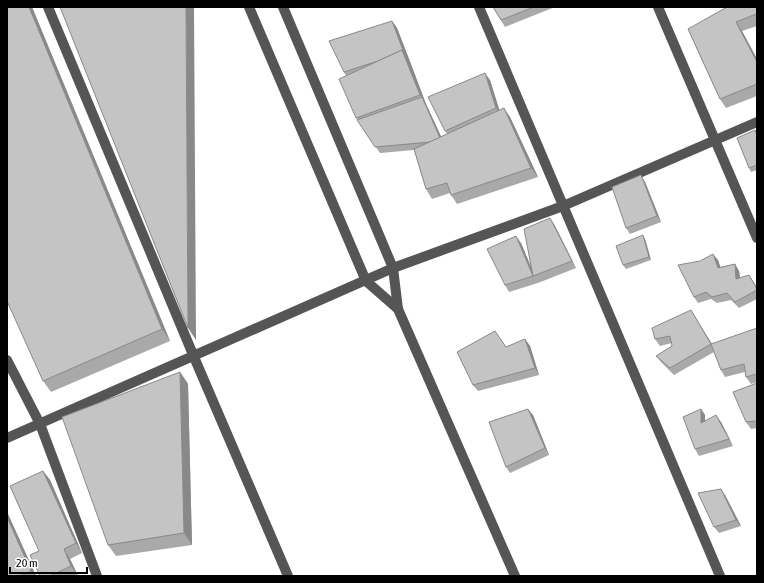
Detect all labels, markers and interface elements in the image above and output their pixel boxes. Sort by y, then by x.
scale bar [10,549,87,575]
text: 20 m [16,556,38,570]

